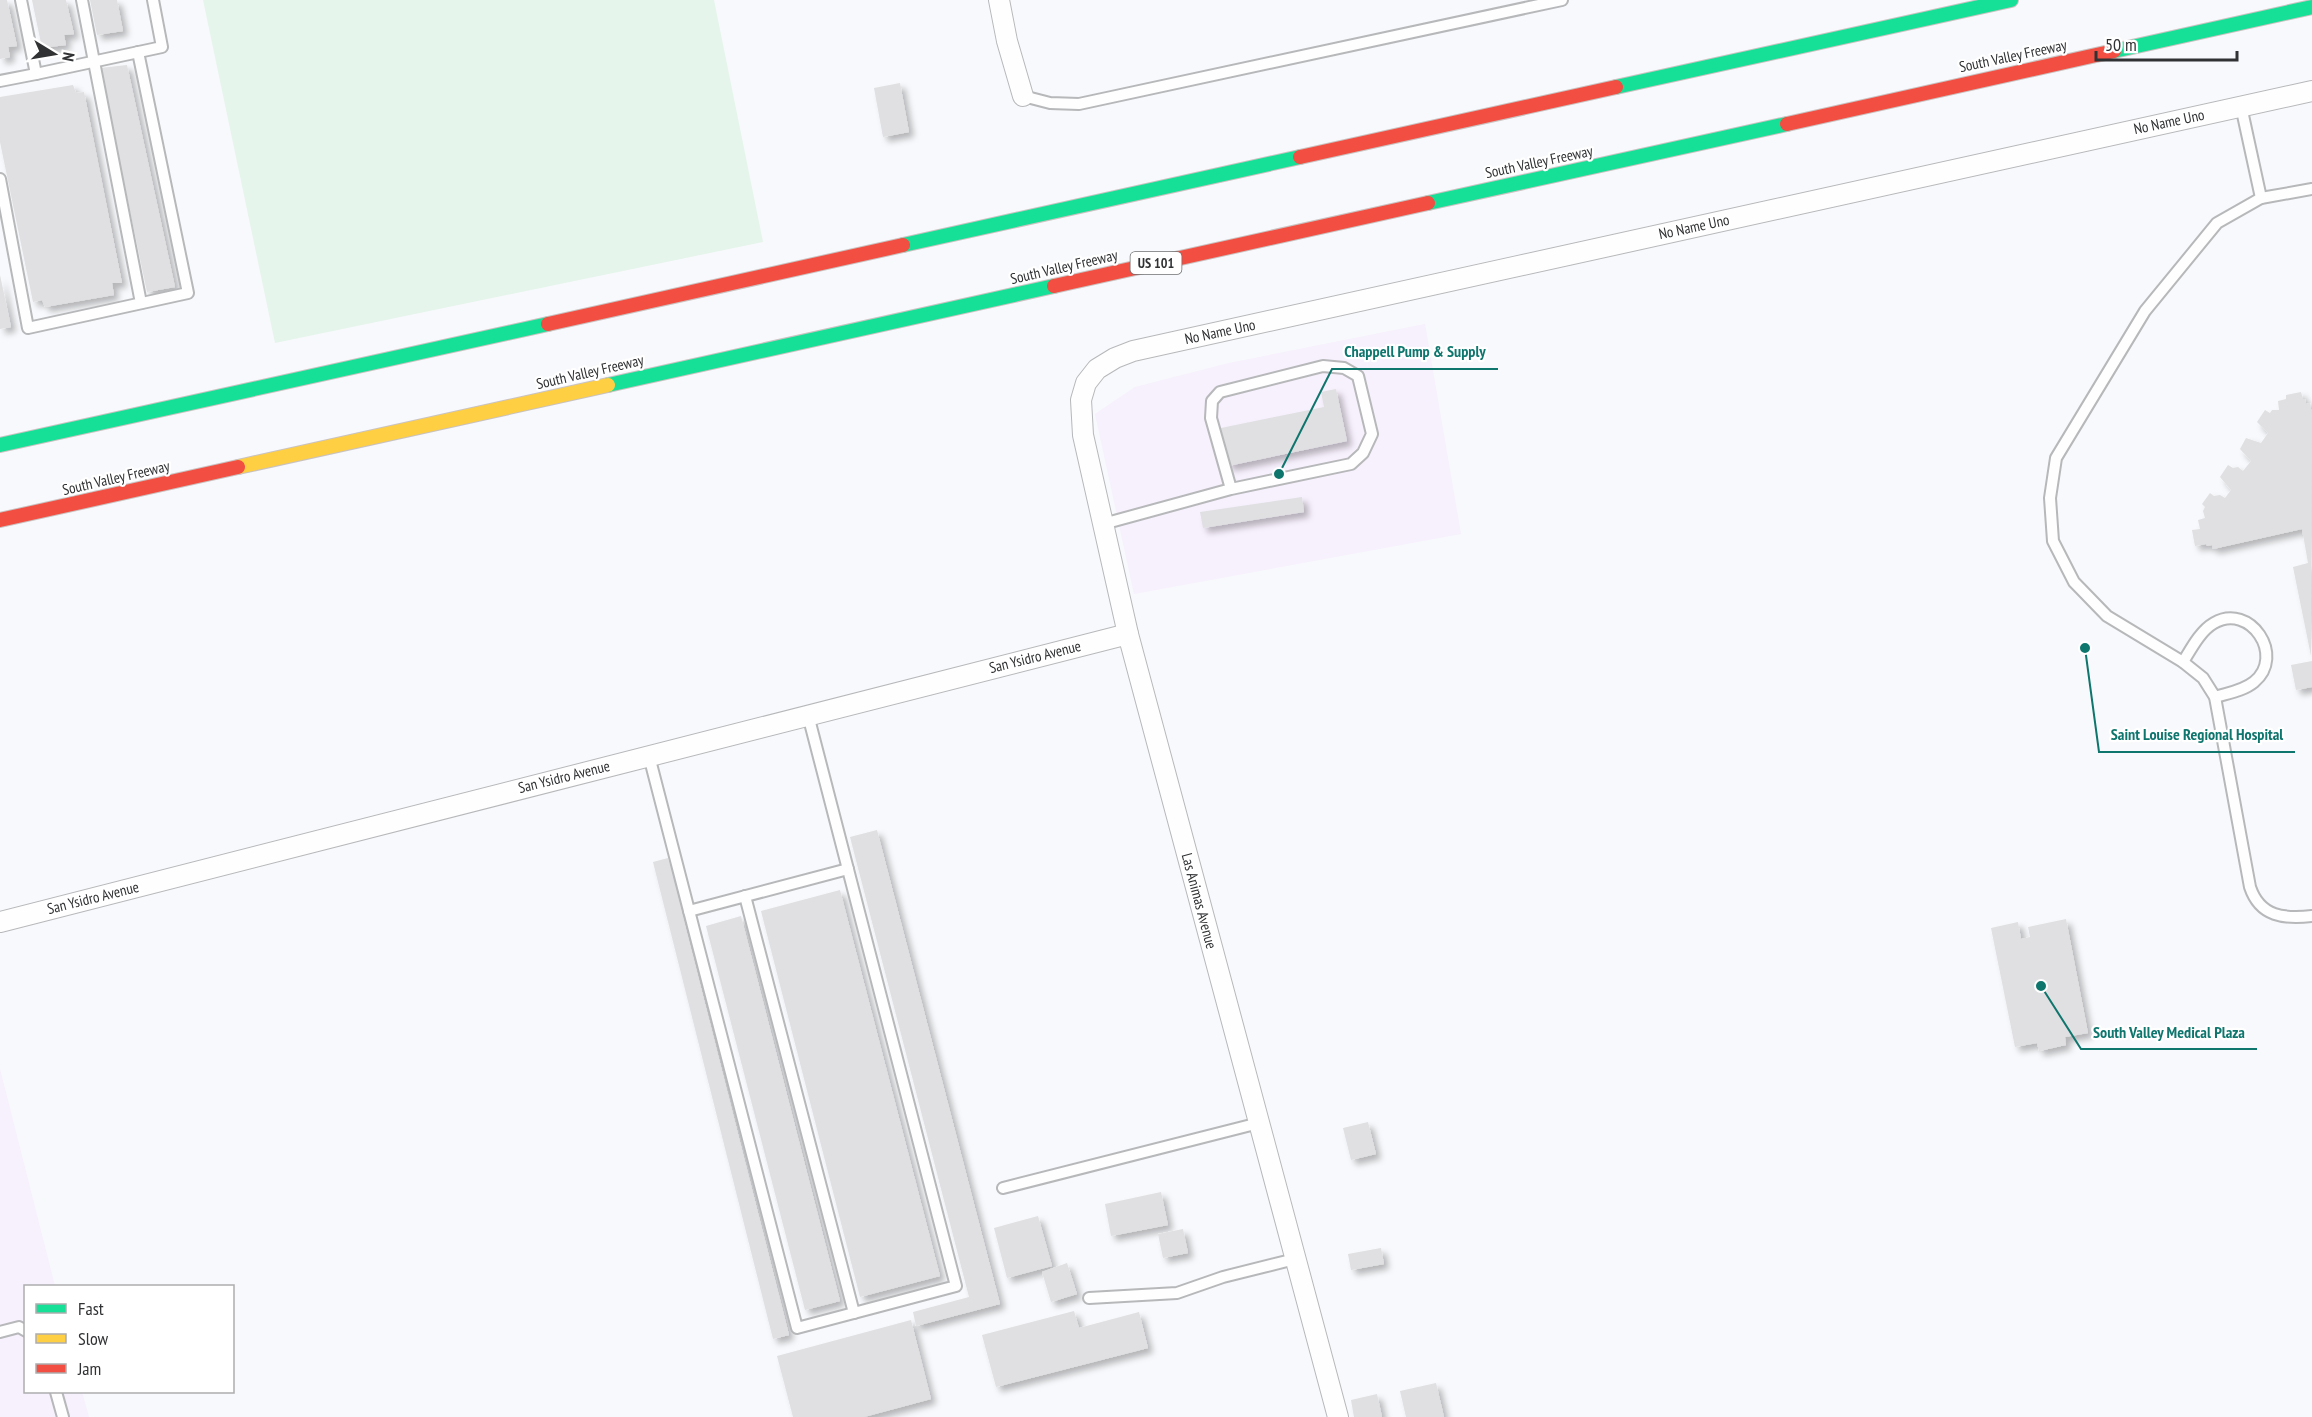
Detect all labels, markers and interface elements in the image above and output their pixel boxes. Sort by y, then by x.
north arrow [24,24,84,84]
scale bar [2096,24,2237,62]
text: 50 m [2105,33,2137,56]
street label: South Valley Freeway [1957,35,2069,76]
text: N [58,51,79,63]
street label: No Name Uno [2132,105,2206,138]
street label: South Valley Freeway [1483,141,1595,182]
street label: No Name Uno [1657,210,1731,243]
street label: South Valley Freeway [1008,245,1120,288]
road number: US 101 [1130,252,1182,274]
street label: No Name Uno [1183,315,1257,348]
callout: Chappell Pump & Supply [1332,335,1498,369]
text: Chappell Pump & Supply [1344,341,1486,361]
street label: South Valley Freeway [534,350,646,393]
street label: South Valley Freeway [60,456,172,499]
street label: San Ysidro Avenue [987,636,1083,677]
callout: Saint Louise Regional Hospital [2099,718,2295,752]
text: Saint Louise Regional Hospital [2111,724,2283,744]
street label: San Ysidro Avenue [516,756,612,797]
street label: Las Animas Avenue [1178,851,1221,951]
street label: San Ysidro Avenue [45,877,141,918]
callout: South Valley Medical Plaza [2081,1015,2257,1049]
text: South Valley Medical Plaza [2093,1022,2245,1042]
legend [24,1285,234,1393]
text: Fast [78,1297,104,1320]
text: Slow [78,1327,109,1350]
text: Jam [77,1357,101,1380]

